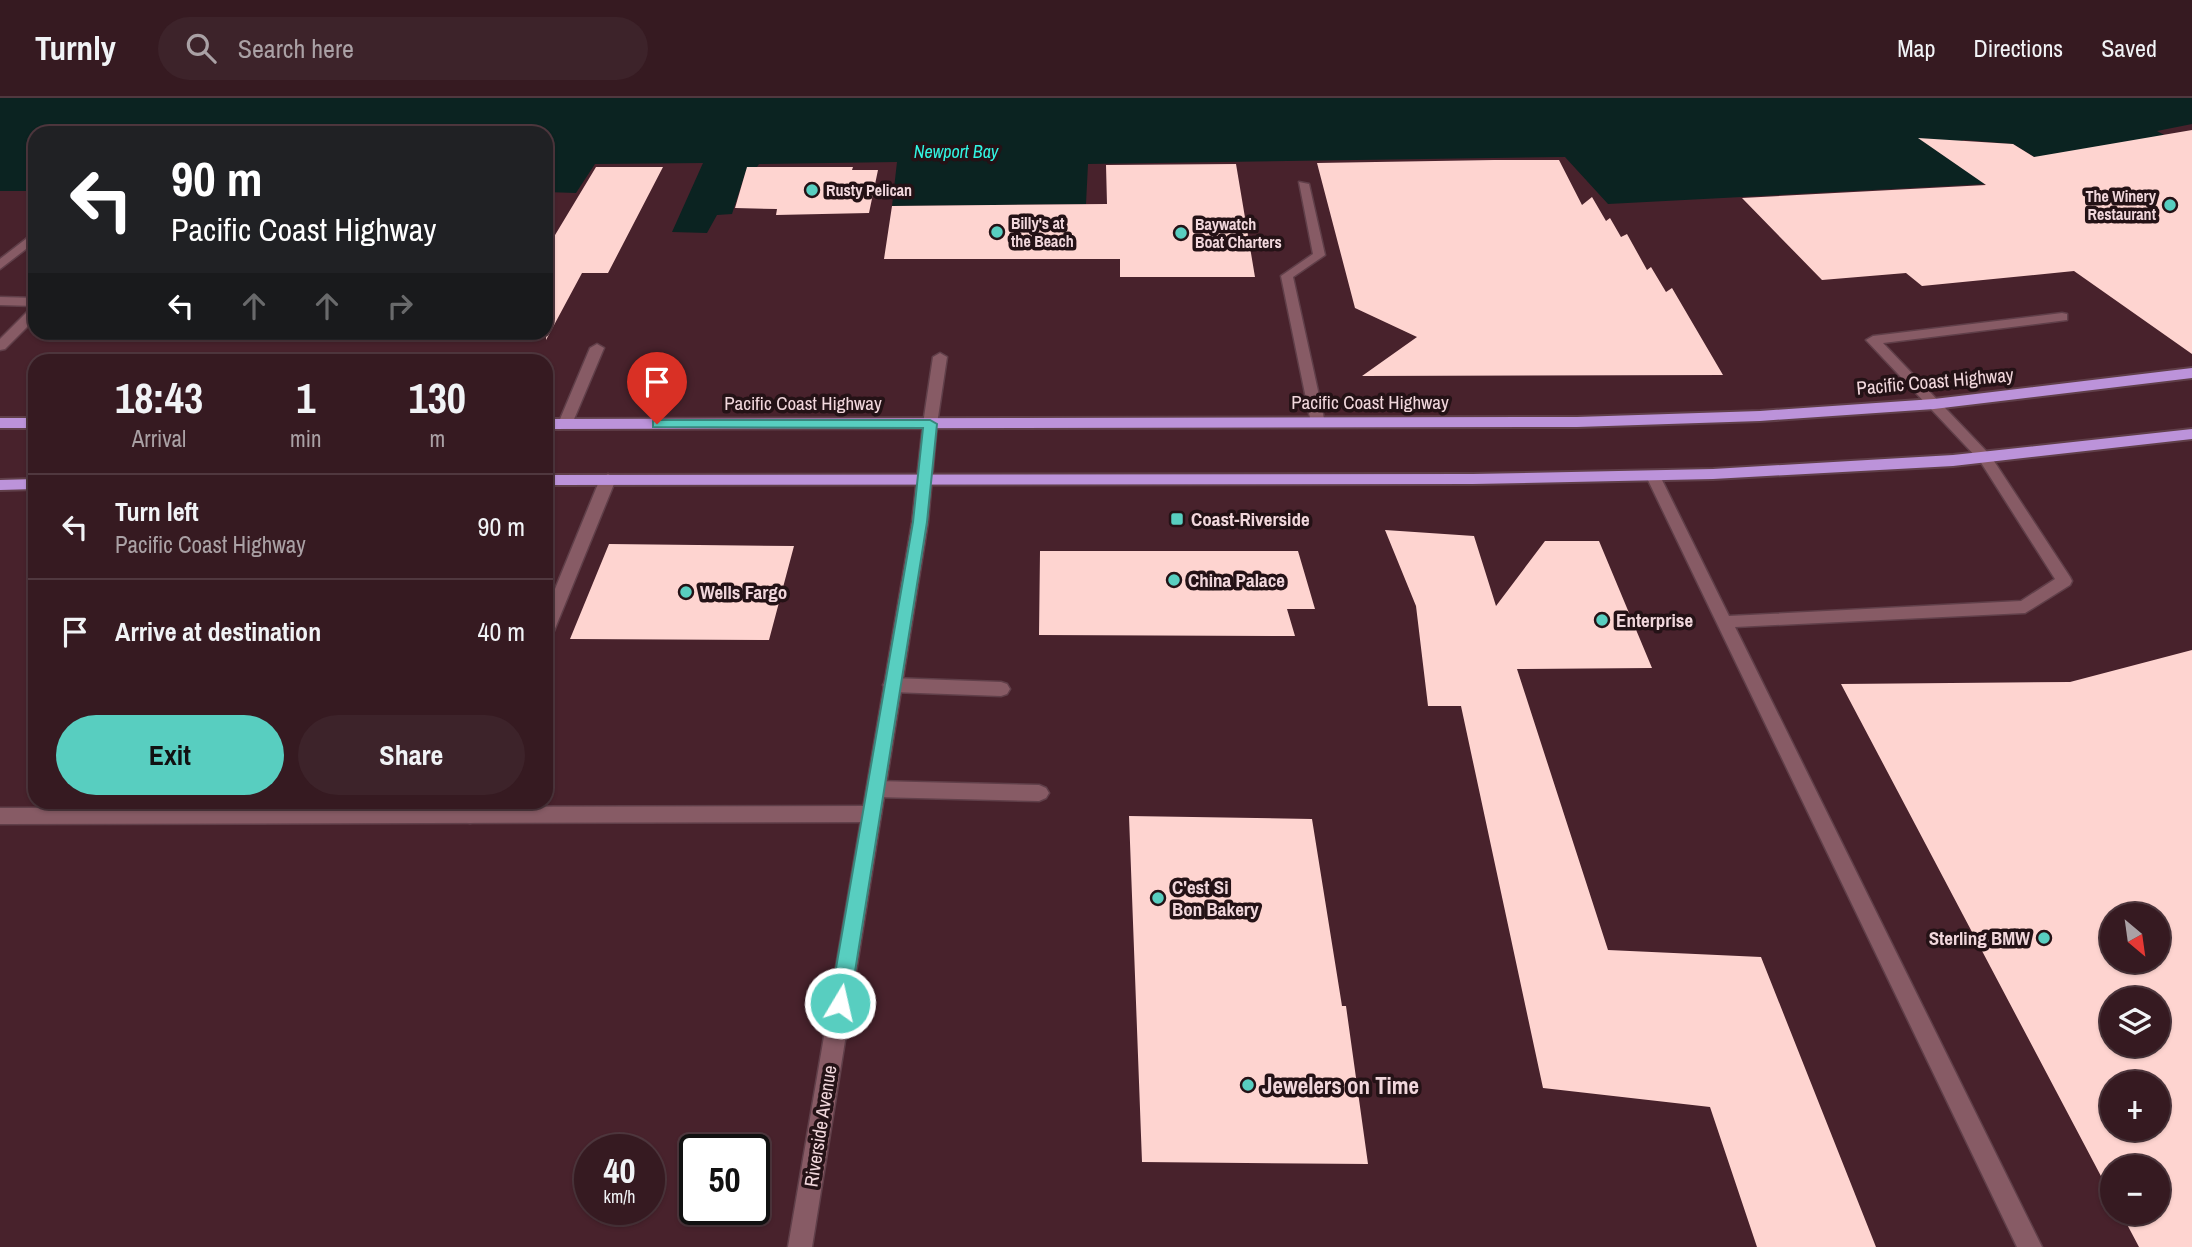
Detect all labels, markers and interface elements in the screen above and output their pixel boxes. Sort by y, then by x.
search box [158,17,648,80]
text: Turnly [35,26,116,70]
icon: search [182,29,220,67]
text: Search here [238,31,354,66]
text: Map [1897,32,1935,64]
text: Directions [1973,32,2063,64]
text: Saved [2101,32,2157,64]
water label: Newport Bay [914,139,1000,164]
text: 90 m [171,145,263,211]
icon: left [56,154,147,245]
place label: Rusty Pelican [826,179,912,201]
marker: Rusty Pelican [804,182,820,198]
place label: The Winery Restaurant [2085,185,2157,225]
marker: The Winery Restaurant [2162,197,2178,213]
text: Pacific Coast Highway [171,208,436,251]
place label: Billy's at the Beach [1011,212,1074,252]
place label: Baywatch Boat Charters [1195,213,1282,253]
marker: Billy's at the Beach [989,224,1005,240]
marker: Baywatch Boat Charters [1173,225,1189,241]
icon: left [162,287,200,325]
icon: ahead [235,287,273,325]
icon: ahead [308,287,346,325]
icon: right [381,287,419,325]
pin [627,352,687,424]
street label: Pacific Coast Highway [1855,361,2015,401]
icon: arrive [638,363,676,401]
text: 18:43 [115,370,203,426]
text: 1 [296,370,315,426]
text: 130 [409,370,466,426]
street label: Pacific Coast Highway [1291,389,1449,415]
street label: Pacific Coast Highway [724,390,882,416]
text: Arrival [132,423,186,454]
text: min [290,423,322,454]
text: m [429,423,445,454]
text: Turn left [115,494,199,529]
place label: Coast-Riverside [1191,506,1310,532]
icon: left [56,508,94,546]
text: 90 m [478,509,525,544]
marker: Coast-Riverside [1169,511,1185,527]
text: Pacific Coast Highway [115,529,306,560]
place label: China Palace [1188,567,1285,593]
marker: China Palace [1166,572,1182,588]
place label: Wells Fargo [700,579,787,605]
marker: Wells Fargo [678,584,694,600]
place label: Enterprise [1616,607,1693,633]
marker: Enterprise [1594,612,1610,628]
icon: arrive [56,613,94,651]
text: Arrive at destination [115,614,321,649]
text: 40 m [478,614,525,649]
button: Exit [56,715,284,795]
button: Share [298,715,525,795]
place label: C'est Si Bon Bakery [1172,874,1259,922]
marker: C'est Si Bon Bakery [1150,890,1166,906]
north arrow [2100,903,2170,973]
map controls [2100,903,2170,1225]
place label: Sterling BMW [1929,925,2030,951]
marker: Sterling BMW [2036,930,2052,946]
position arrow [803,966,877,1040]
button: layers [2100,987,2170,1057]
street label: Riverside Avenue [798,1063,842,1189]
place label: Jewelers on Time [1262,1070,1419,1101]
button: + [2100,1071,2170,1141]
marker: Jewelers on Time [1240,1077,1256,1093]
speed limit sign: 50 [679,1134,770,1225]
text: 40 [604,1147,635,1194]
button: − [2100,1155,2170,1225]
text: km/h [604,1184,636,1209]

